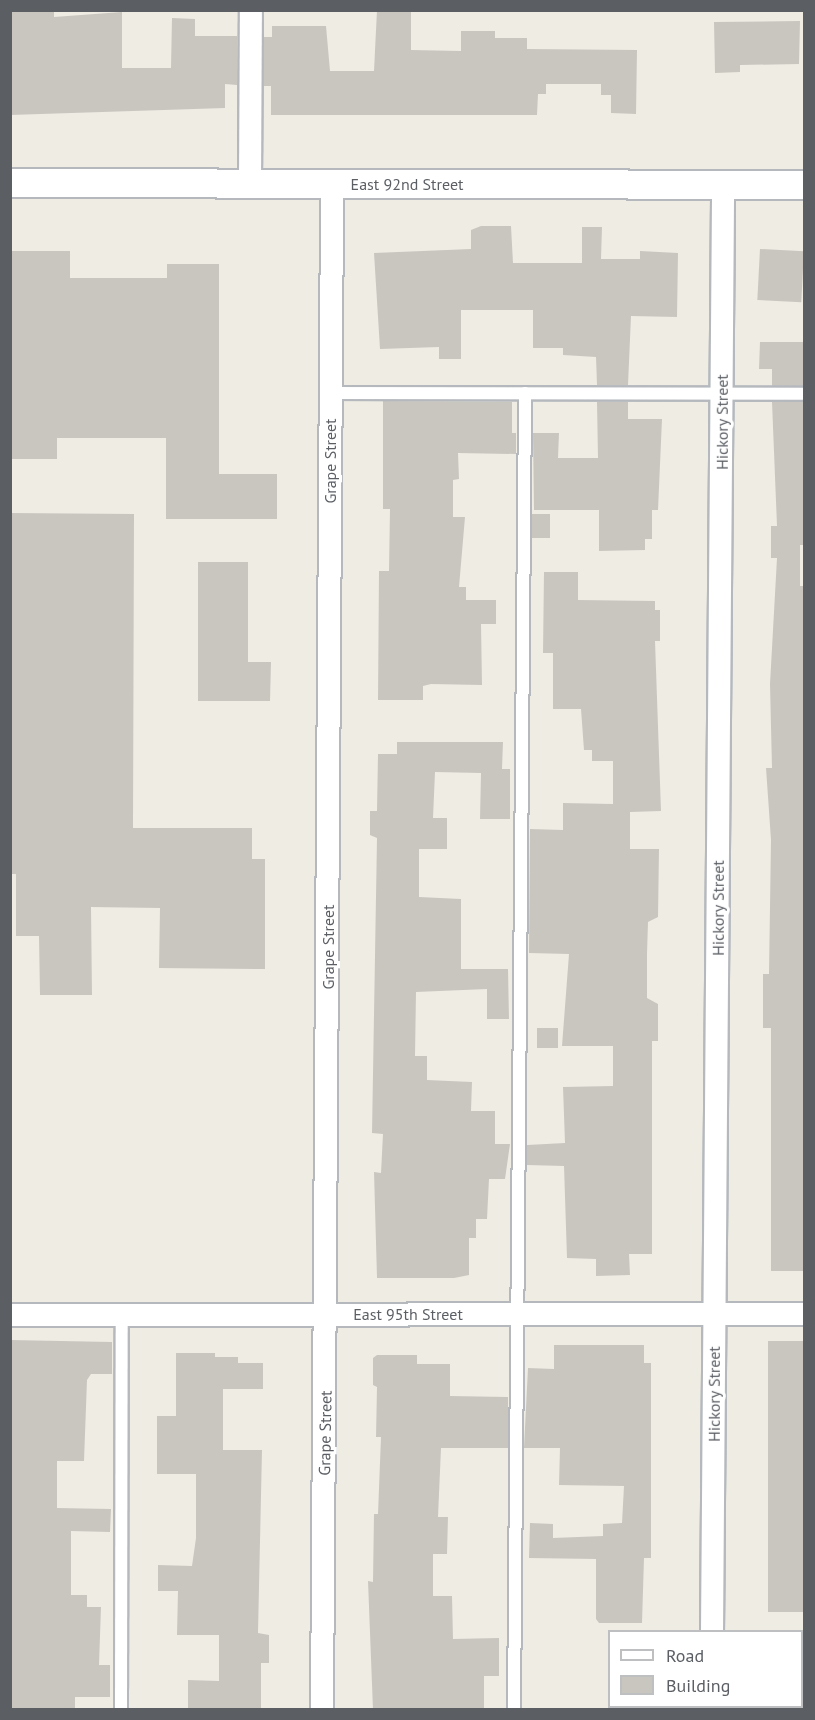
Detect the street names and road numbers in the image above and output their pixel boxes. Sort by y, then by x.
street label: East 92nd Street [351,174,463,194]
street label: Hickory Street [712,374,732,470]
street label: Grape Street [320,418,340,504]
street label: Hickory Street [708,860,728,956]
street label: Grape Street [318,904,338,990]
street label: East 95th Street [353,1304,463,1324]
street label: Hickory Street [704,1346,724,1442]
street label: Grape Street [315,1390,335,1476]

